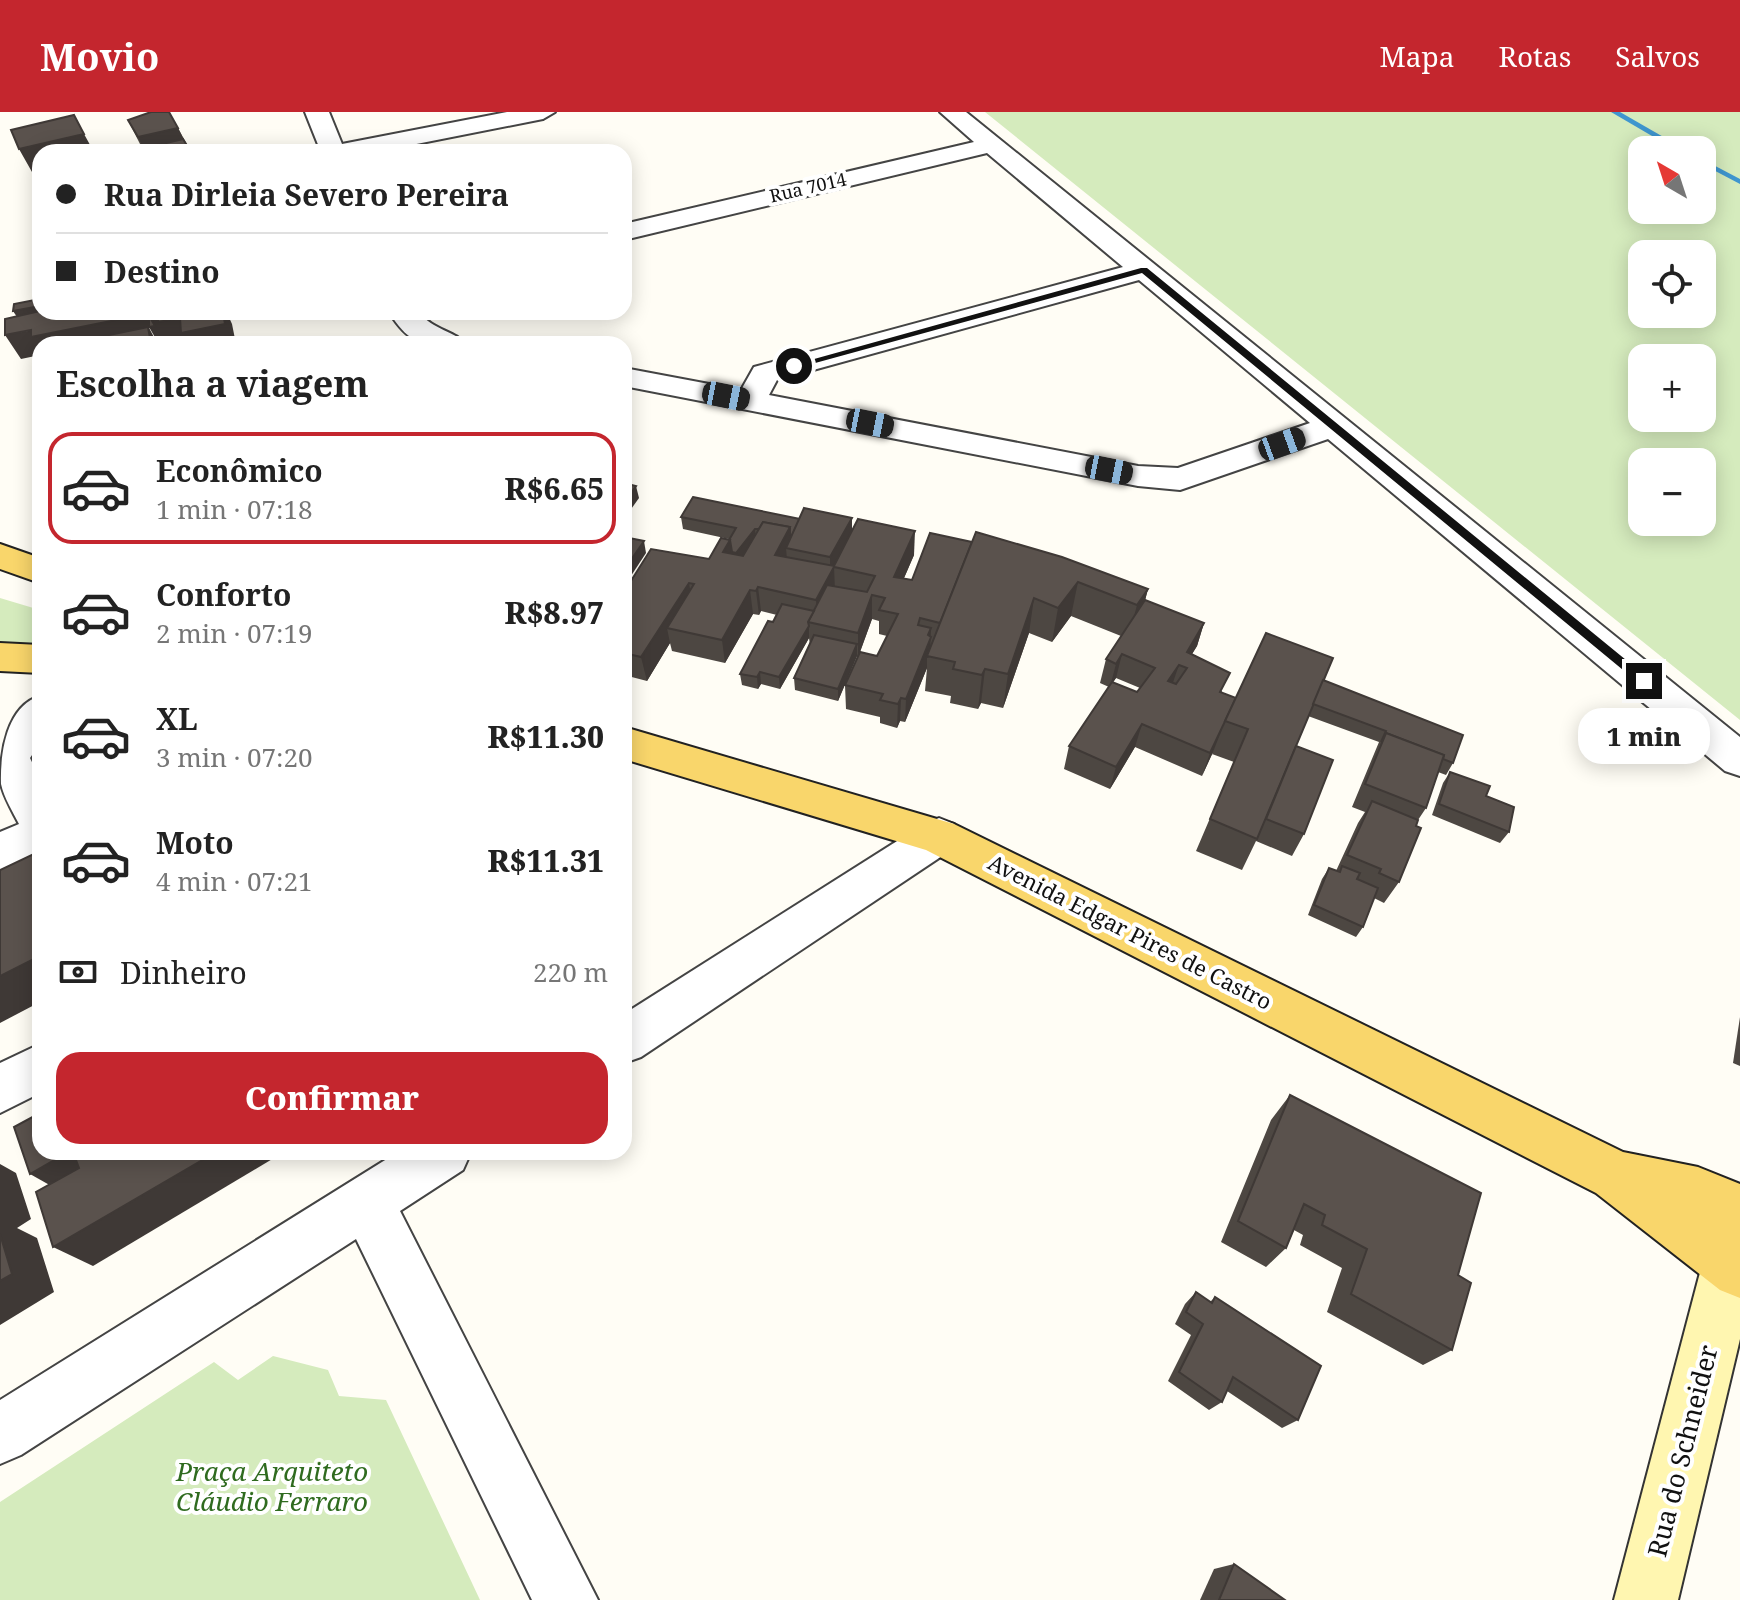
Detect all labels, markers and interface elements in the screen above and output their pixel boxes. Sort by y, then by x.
text: Movio [40,30,159,82]
text: Mapa [1380,37,1455,75]
text: Rotas [1499,37,1571,75]
text: Salvos [1615,37,1700,75]
north arrow [1628,136,1716,224]
map controls [1628,136,1716,536]
street label: Rua 7014 [767,167,849,208]
text: Rua Dirleia Severo Pereira [104,174,509,215]
button: locate [1628,240,1716,328]
text: Destino [104,251,220,292]
button: + [1628,344,1716,432]
route start [776,348,812,384]
text: Escolha a viagem [56,359,369,408]
car [700,380,752,412]
car [844,407,896,439]
car [1255,425,1309,463]
button: − [1628,448,1716,536]
text: Econômico [156,450,323,491]
icon: car [60,452,132,524]
car [1083,454,1135,486]
text: R$6.65 [505,468,604,509]
text: 1 min · 07:18 [156,491,313,527]
text: Conforto [156,574,291,615]
icon: car [60,576,132,648]
text: R$8.97 [505,592,604,633]
text: 2 min · 07:19 [156,615,313,651]
route end [1626,663,1662,699]
text: XL [156,698,198,739]
icon: car [60,700,132,772]
callout: 1 min [1578,709,1710,765]
text: R$11.30 [488,716,604,757]
text: 1 min [1607,718,1681,754]
text: 3 min · 07:20 [156,739,313,775]
text: Moto [156,822,234,863]
icon: car [60,824,132,896]
text: R$11.31 [488,840,604,881]
street label: Avenida Edgar Pires de Castro [983,846,1277,1016]
text: 4 min · 07:21 [156,863,313,899]
icon: cash [56,950,100,994]
text: Dinheiro [120,952,247,993]
text: 220 m [533,954,608,990]
button: Confirmar [56,1052,608,1144]
street label: Rua do Schneider [1638,1341,1726,1561]
park label: Praça Arquiteto Cláudio Ferraro [175,1453,368,1519]

